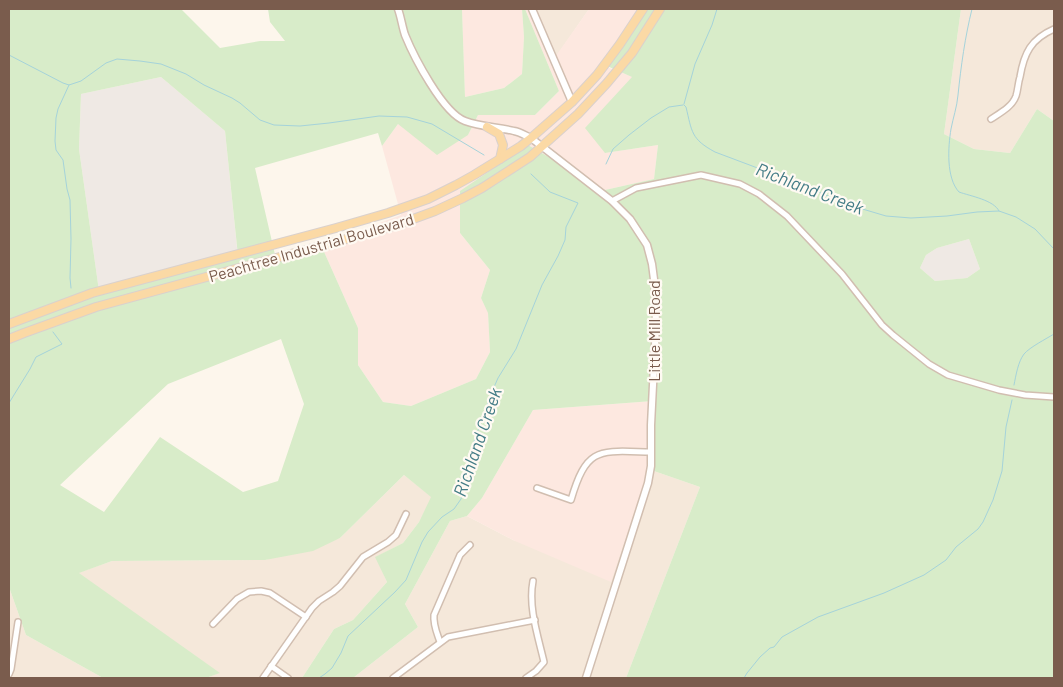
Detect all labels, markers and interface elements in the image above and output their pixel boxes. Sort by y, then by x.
water label: Richland Creek [753,157,867,219]
street label: Peachtree Industrial Boulevard [206,209,416,285]
street label: Little Mill Road [644,280,663,382]
water label: Richland Creek [448,384,506,499]

